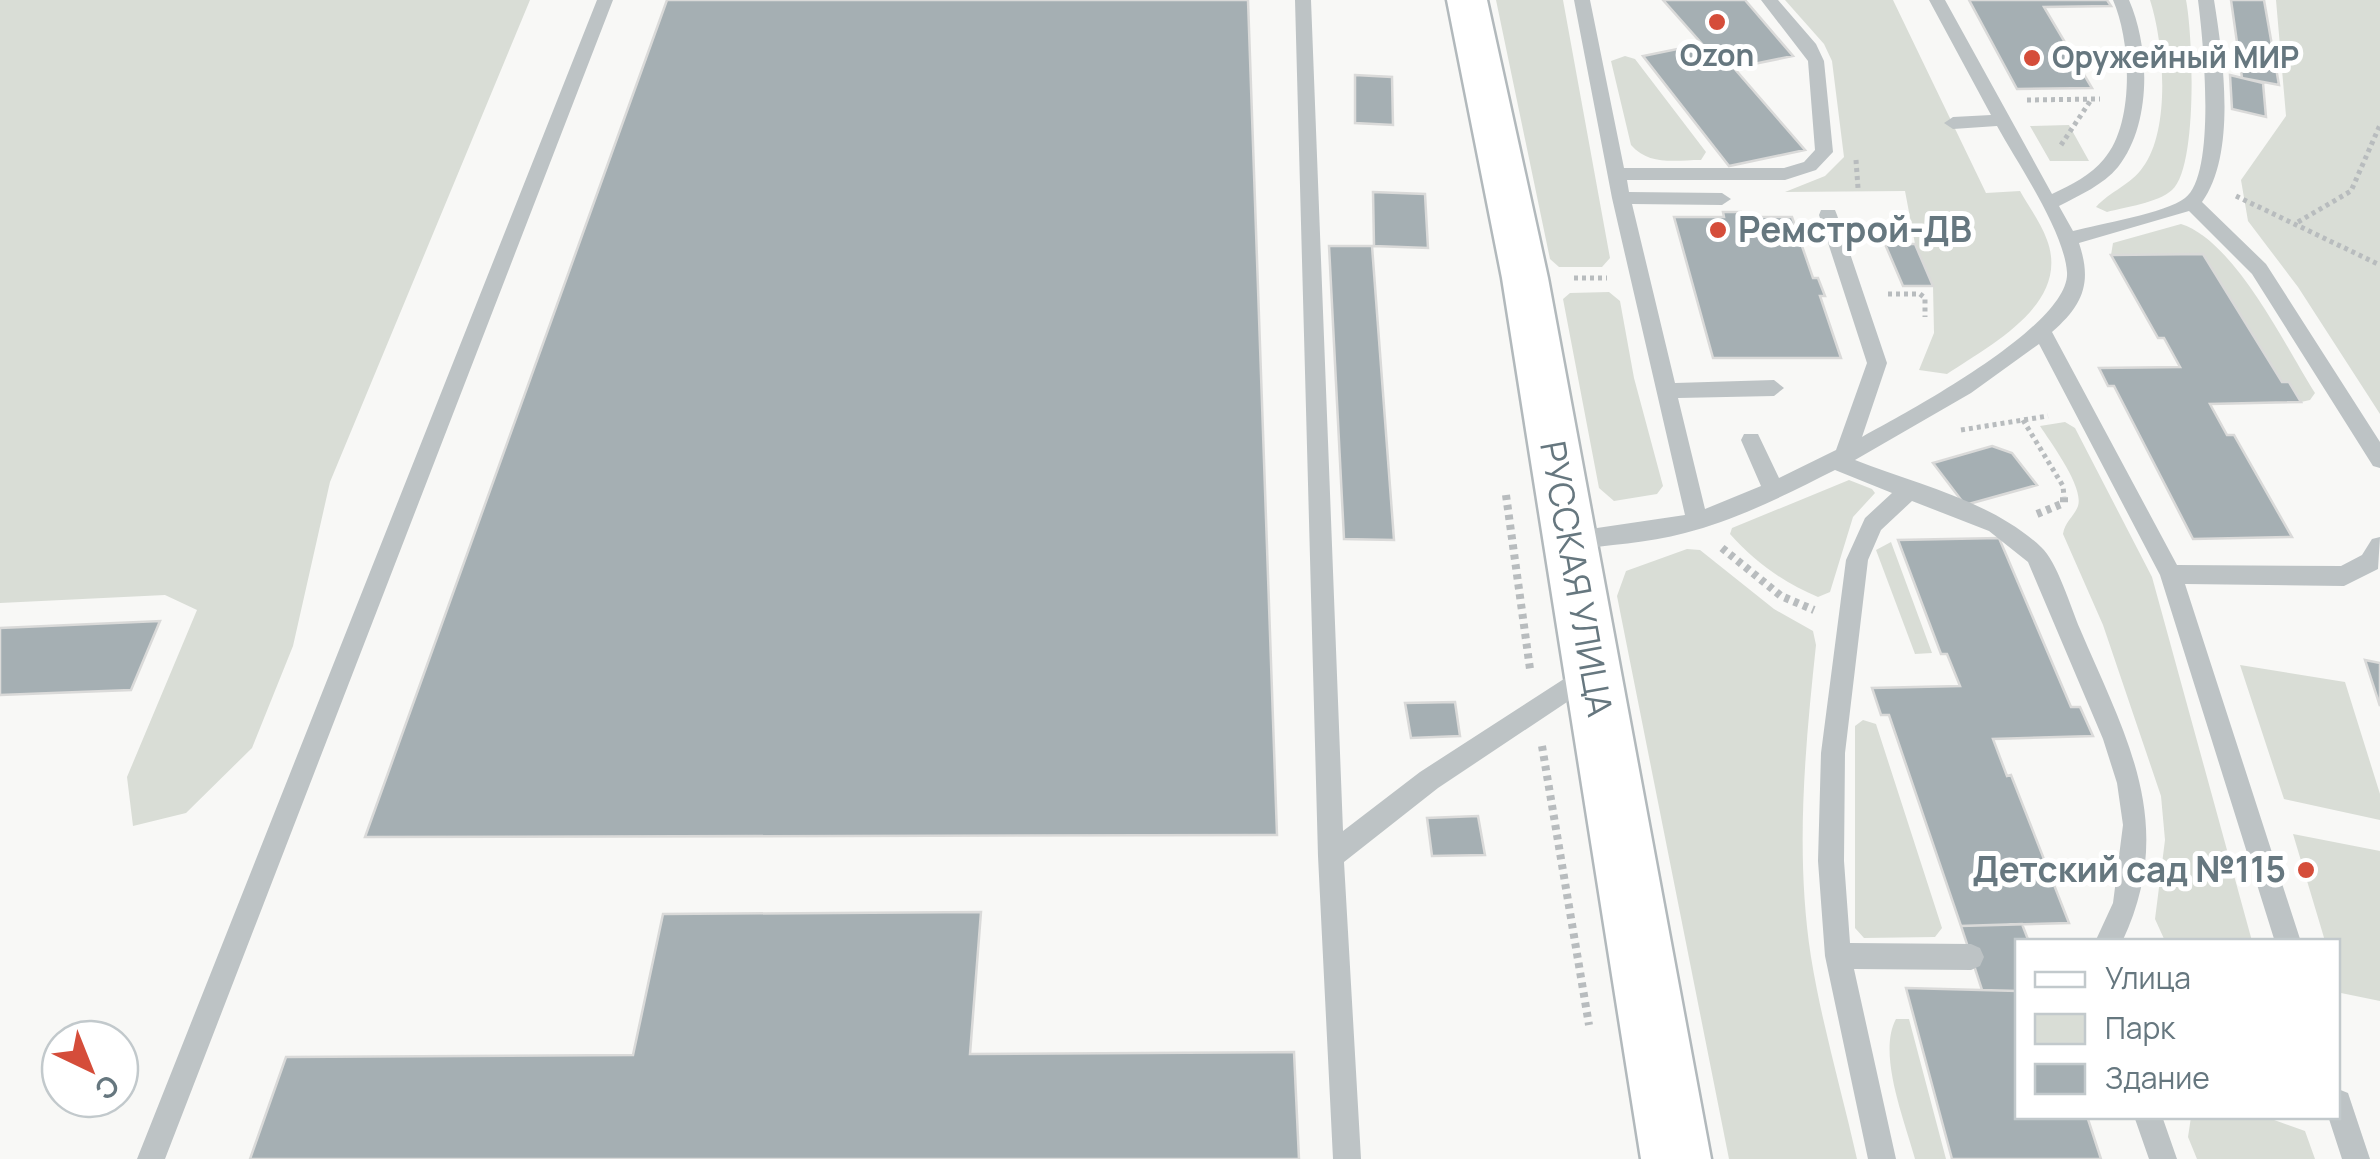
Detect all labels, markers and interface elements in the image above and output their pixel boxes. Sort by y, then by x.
marker: Ozon [1706,11,1728,33]
place label: Ozon [1680,34,1754,75]
place label: Оружейный МИР [2052,36,2299,77]
marker: Оружейный МИР [2021,47,2043,69]
place label: Ремстрой-ДВ [1738,205,1972,253]
marker: Ремстрой-ДВ [1707,219,1729,241]
street label: РУССКАЯ УЛИЦА [1529,437,1625,720]
place label: Детский сад №115 [1972,845,2286,893]
marker: Детский сад №115 [2295,859,2317,881]
legend [2015,939,2340,1119]
text: Улица [2105,957,2191,998]
text: Парк [2105,1007,2176,1048]
north arrow [40,1019,140,1119]
text: Здание [2105,1057,2210,1098]
text: С [87,1067,128,1109]

